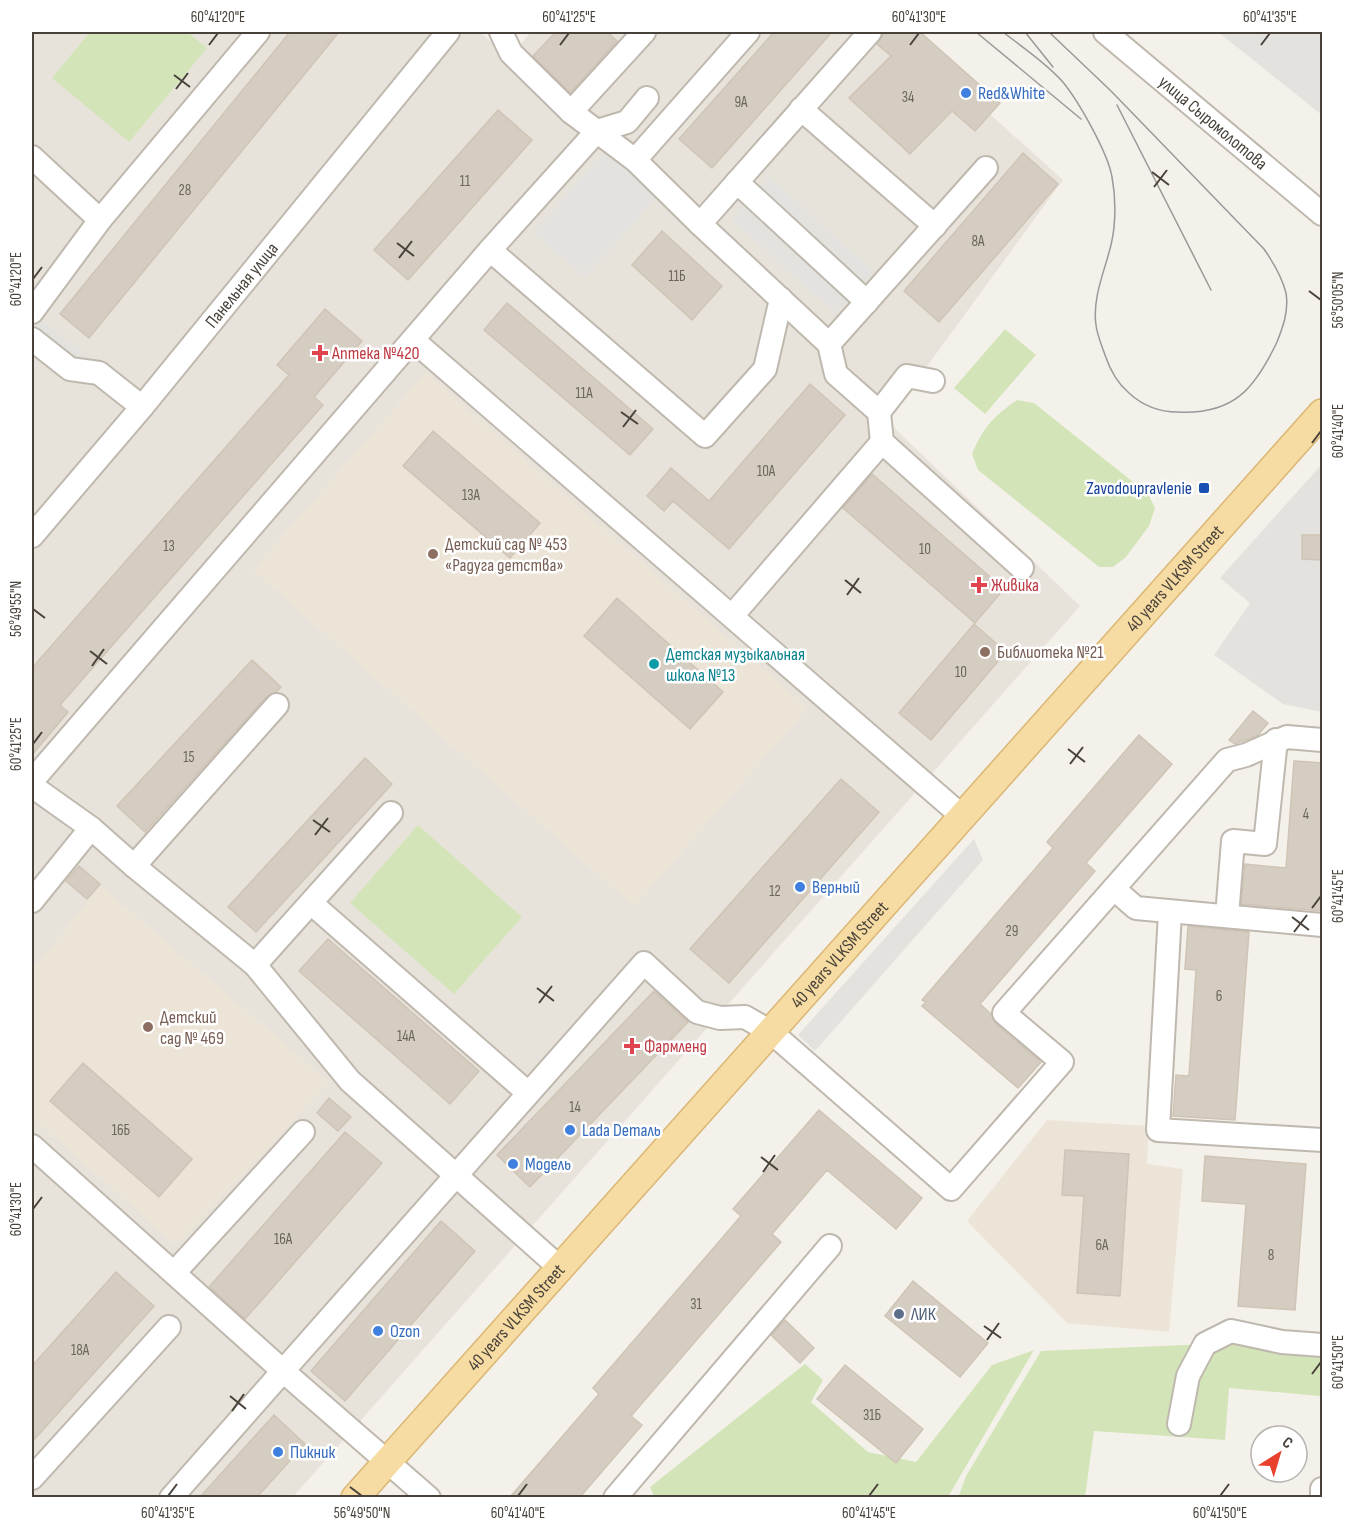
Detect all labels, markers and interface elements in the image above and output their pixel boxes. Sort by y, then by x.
text: 60°41'20"E [191,8,245,27]
text: 60°41'25"E [542,8,596,27]
text: 60°41'30"E [892,8,946,27]
text: 60°41'35"E [1243,8,1297,27]
street label: улица Сыромолотова [1154,71,1271,175]
place label: Red&White [978,83,1045,104]
marker: Red&White [959,86,973,100]
house number: 34 [902,88,914,107]
house number: 9А [734,93,748,112]
house number: 11 [460,172,471,191]
house number: 28 [179,181,191,200]
house number: 8А [972,232,985,251]
street label: Панельная улица [201,238,283,332]
text: 60°41'20"E [7,252,26,306]
house number: 11Б [668,267,686,286]
text: 56°50'05"N [1329,272,1348,328]
place label: Аптека №420 [331,343,420,364]
marker: Аптека №420 [313,346,327,360]
house number: 11А [575,384,593,403]
text: 60°41'40"E [1329,404,1348,458]
house number: 10А [757,462,776,481]
place label: Zavodoupravlenie [1086,478,1192,499]
marker: Zavodoupravlenie [1197,481,1211,495]
house number: 13А [462,486,481,505]
street label: 40 years VLKSM Street [1122,521,1228,636]
place label: Детский сад № 453 «Радуга детства» [445,534,567,576]
house number: 13 [163,537,175,556]
house number: 10 [919,540,931,559]
marker: Детский сад № 453 «Радуга детства» [426,547,440,561]
place label: Живика [991,575,1039,596]
marker: Живика [972,578,986,592]
text: 56°49'55"N [7,581,26,637]
place label: Библиотека №21 [997,642,1104,663]
place label: Детская музыкальная школа №13 [666,644,805,686]
marker: Библиотека №21 [978,645,992,659]
marker: Детская музыкальная школа №13 [647,657,661,671]
house number: 10 [955,663,967,682]
text: 60°41'25"E [7,717,26,771]
house number: 15 [183,748,195,767]
house number: 4 [1303,805,1309,824]
text: 60°41'45"E [1329,869,1348,923]
place label: Верный [812,877,860,898]
marker: Верный [793,880,807,894]
house number: 12 [769,882,781,901]
street label: 40 years VLKSM Street [787,897,893,1013]
house number: 29 [1006,922,1018,941]
house number: 6 [1216,987,1222,1006]
place label: Детский сад № 469 [160,1007,224,1049]
marker: Детский сад № 469 [141,1020,155,1034]
house number: 14А [397,1027,416,1046]
place label: Фармленд [644,1036,707,1057]
marker: Фармленд [625,1039,639,1053]
house number: 14 [569,1098,581,1117]
place label: Lada Dеталь [582,1120,661,1141]
house number: 16Б [112,1121,131,1140]
marker: Lada Dеталь [563,1123,577,1137]
place label: Модель [525,1154,571,1175]
marker: Модель [506,1157,520,1171]
text: 60°41'30"E [7,1182,26,1236]
house number: 16А [274,1230,293,1249]
house number: 6А [1096,1236,1109,1255]
house number: 8 [1268,1246,1274,1265]
street label: 40 years VLKSM Street [463,1260,570,1375]
house number: 31 [690,1295,703,1314]
place label: ЛИК [910,1304,937,1325]
marker: ЛИК [892,1307,906,1321]
place label: Ozon [390,1321,420,1342]
marker: Ozon [371,1324,385,1338]
text: 60°41'50"E [1329,1335,1348,1389]
house number: 18А [71,1341,90,1360]
house number: 31Б [863,1406,882,1425]
north arrow [1249,1424,1309,1484]
text: С [1278,1433,1296,1453]
place label: Пикник [290,1442,336,1463]
marker: Пикник [271,1445,285,1459]
text: 60°41'35"E [141,1504,195,1523]
text: 56°49'50"N [334,1504,390,1523]
text: 60°41'40"E [491,1504,545,1523]
text: 60°41'45"E [842,1504,896,1523]
text: 60°41'50"E [1193,1504,1247,1523]

